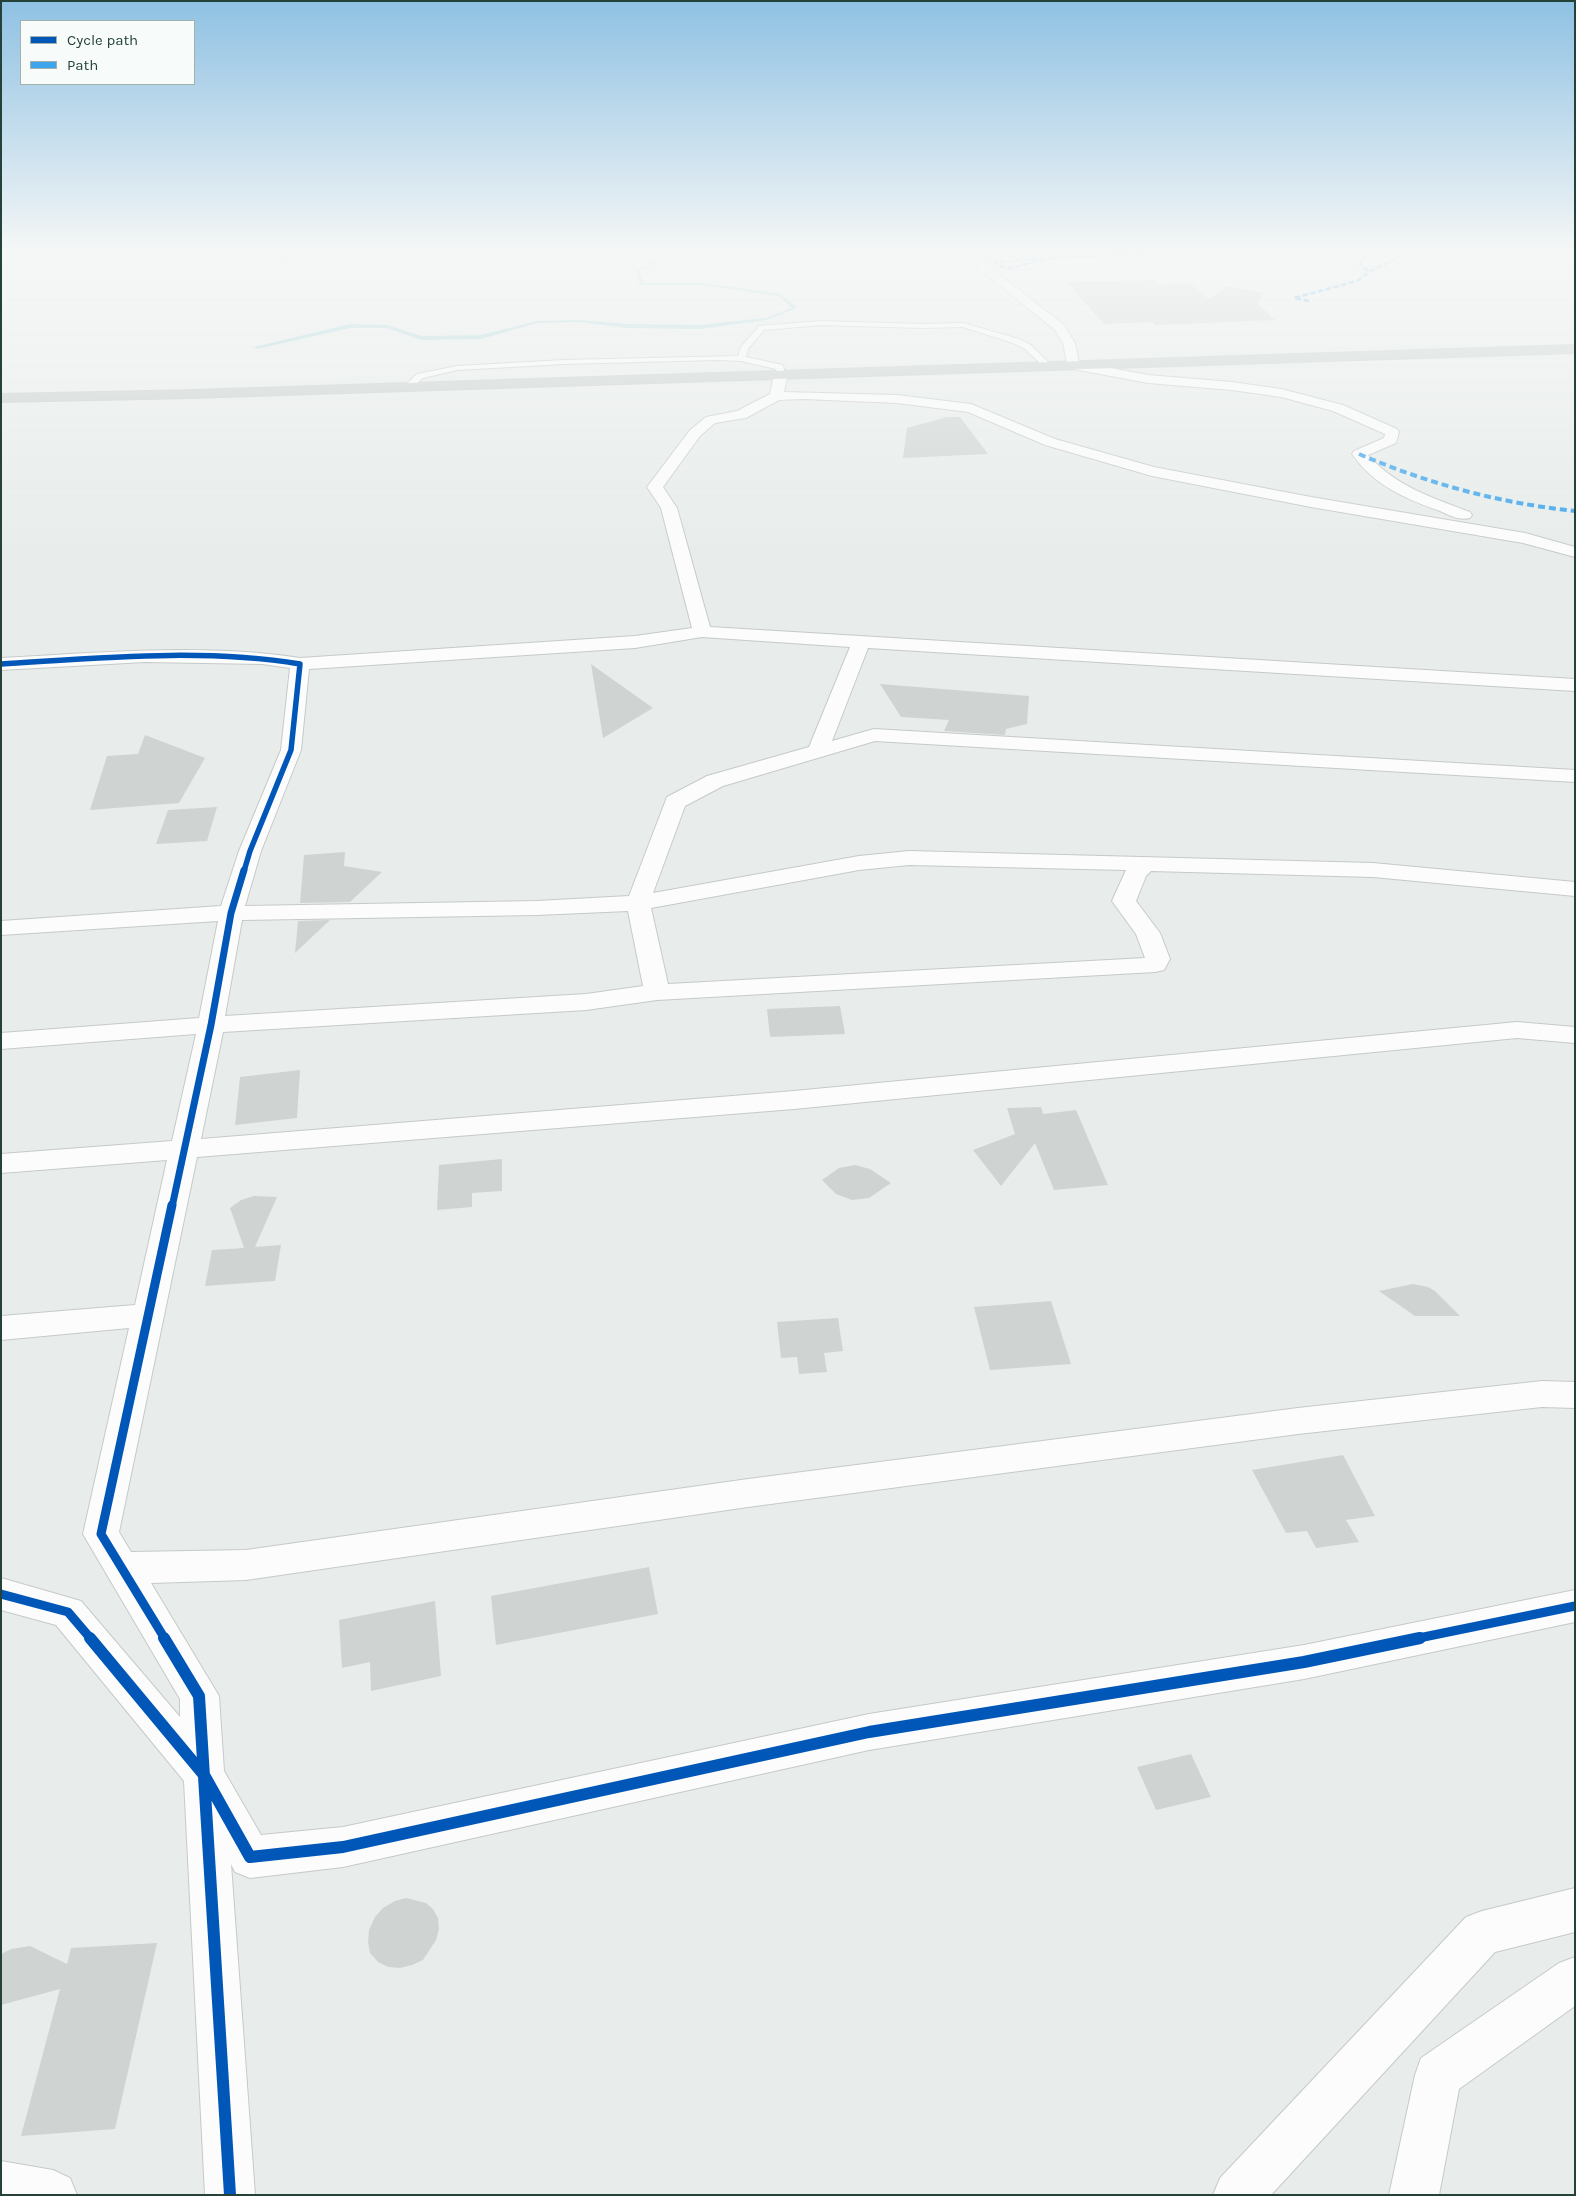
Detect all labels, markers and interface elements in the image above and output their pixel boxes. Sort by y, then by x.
legend [20,20,195,85]
text: Cycle path [67,31,138,49]
text: Path [67,56,98,74]

